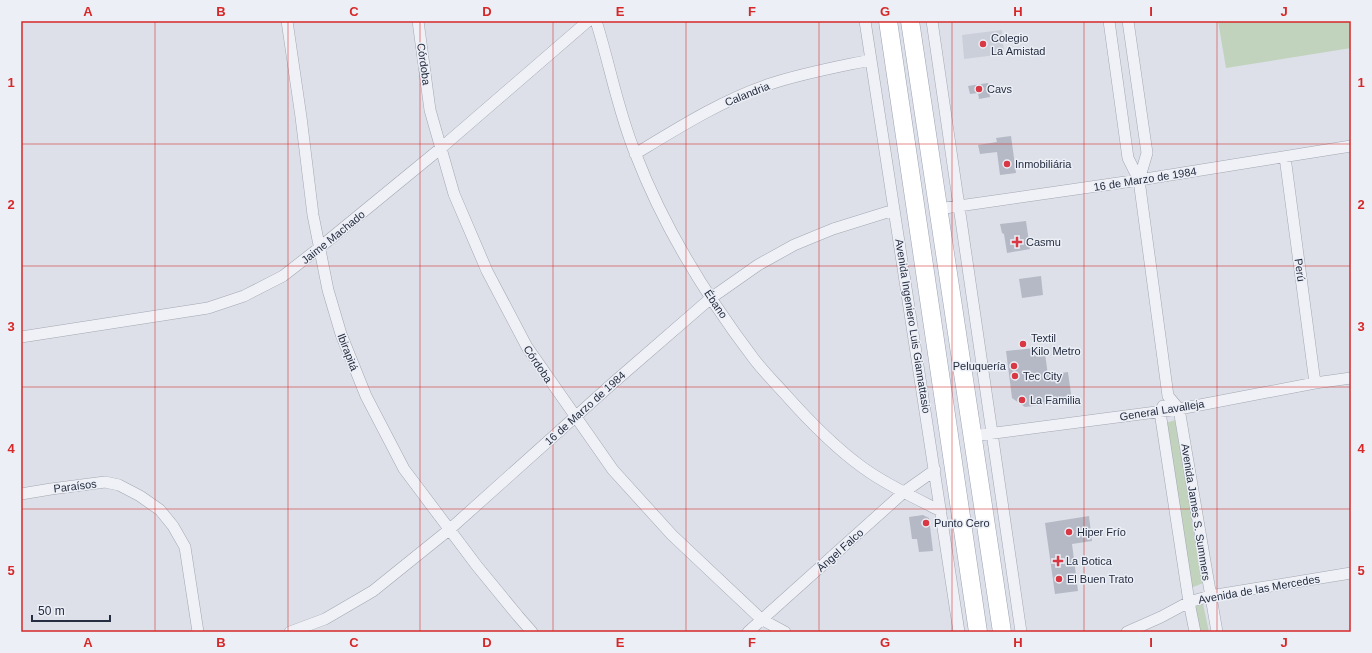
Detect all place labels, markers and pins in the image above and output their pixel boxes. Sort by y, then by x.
place label: Colegio La Amistad [991,32,1045,57]
marker: Colegio La Amistad [978,39,988,49]
place label: Cavs [987,83,1013,95]
marker: Cavs [974,84,984,94]
place label: Inmobiliária [1015,158,1072,170]
marker: Inmobiliária [1002,159,1012,169]
marker: Casmu [1011,236,1023,248]
place label: Casmu [1026,236,1061,248]
place label: Textil Kilo Metro [1031,332,1081,357]
marker: Textil Kilo Metro [1018,339,1028,349]
place label: Peluquería [953,360,1007,372]
marker: Peluquería [1009,361,1019,371]
place label: Tec City [1023,370,1063,382]
marker: Tec City [1010,371,1020,381]
place label: La Familia [1030,394,1082,406]
marker: La Familia [1017,395,1027,405]
place label: Punto Cero [934,517,990,529]
marker: Punto Cero [921,518,931,528]
place label: Hiper Frío [1077,526,1126,538]
marker: Hiper Frío [1064,527,1074,537]
place label: La Botica [1066,555,1113,567]
marker: La Botica [1053,556,1063,566]
place label: El Buen Trato [1067,573,1134,585]
marker: El Buen Trato [1054,574,1064,584]

